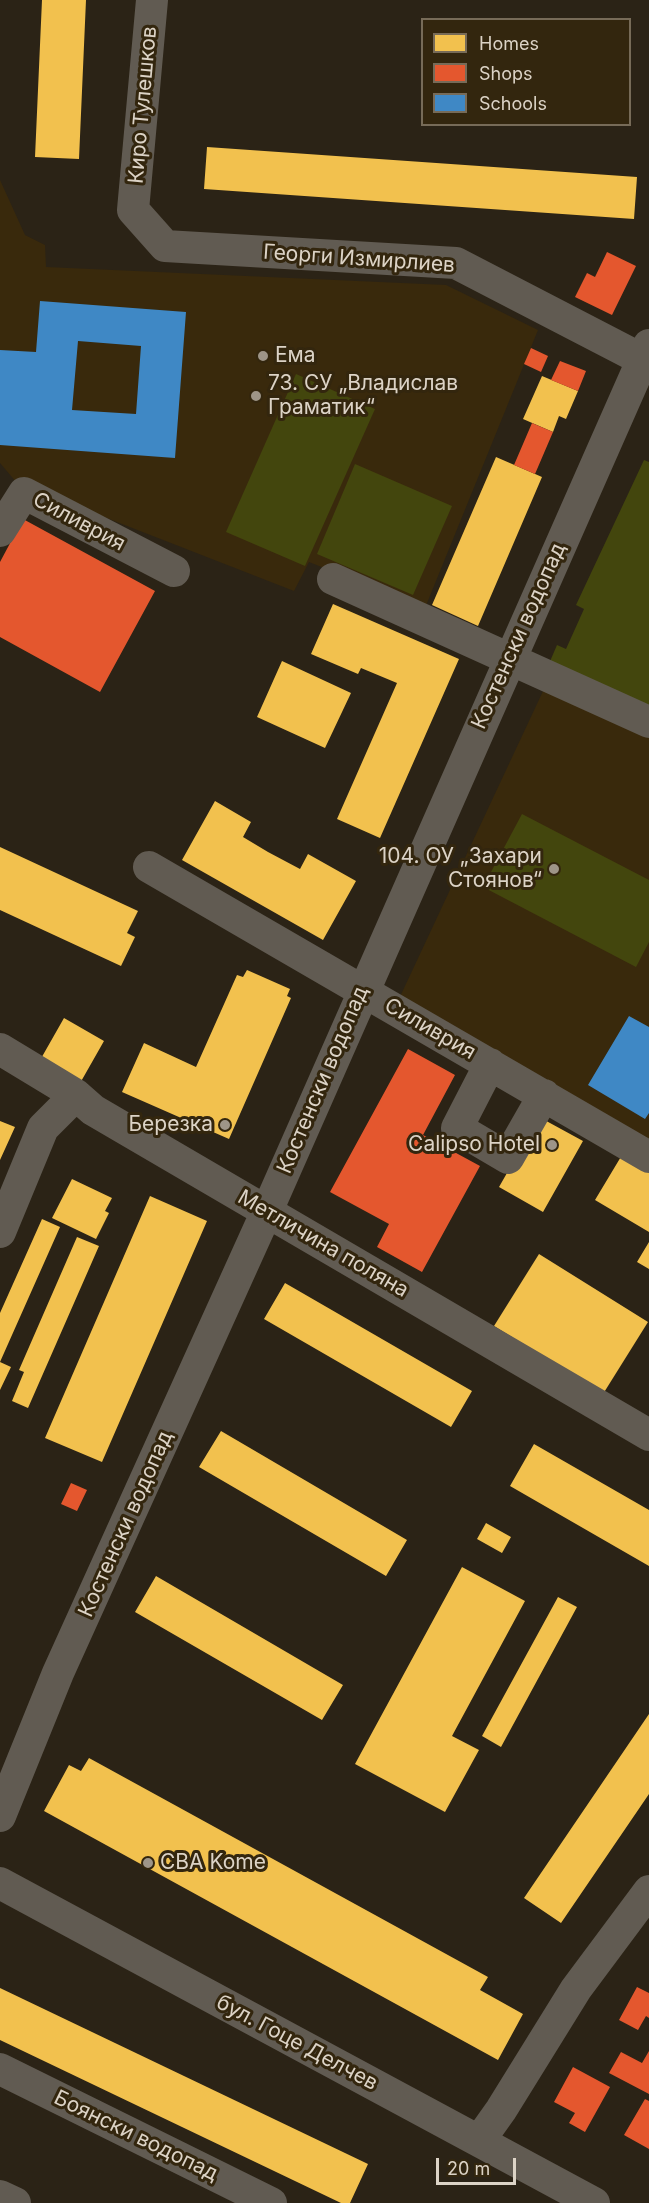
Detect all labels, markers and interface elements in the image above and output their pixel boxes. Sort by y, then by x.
legend [421,18,631,126]
street label: Киро Тулешков [124,25,162,185]
text: Homes [479,33,539,54]
text: Shops [479,63,533,84]
text: Schools [479,93,547,114]
street label: Георги Измирлиев [262,240,456,278]
place label: Ема [275,343,316,369]
marker: Ема [256,349,270,363]
place label: 73. СУ „Владислав Граматик“ [268,371,458,421]
marker: 73. СУ „Владислав Граматик“ [249,389,263,403]
street label: Силиврия [28,487,130,557]
street label: Костенски водопад [467,539,571,733]
place label: 104. ОУ „Захари Стоянов“ [379,844,542,894]
marker: 104. ОУ „Захари Стоянов“ [547,862,561,876]
street label: Костенски водопад [272,982,374,1178]
street label: Силиврия [380,993,480,1065]
place label: Березка [129,1112,213,1138]
marker: Березка [218,1118,232,1132]
place label: Calipso Hotel [408,1132,540,1158]
marker: Calipso Hotel [545,1138,559,1152]
street label: Метличина поляна [233,1185,413,1303]
street label: Костенски водопад [74,1427,178,1621]
place label: CBA Kome [160,1850,266,1876]
marker: CBA Kome [141,1856,155,1870]
street label: бул. Гоце Делчев [212,1990,382,2096]
street label: Боянски водопад [50,2085,222,2187]
scale bar [439,2146,518,2184]
text: 20 m [447,2158,490,2179]

